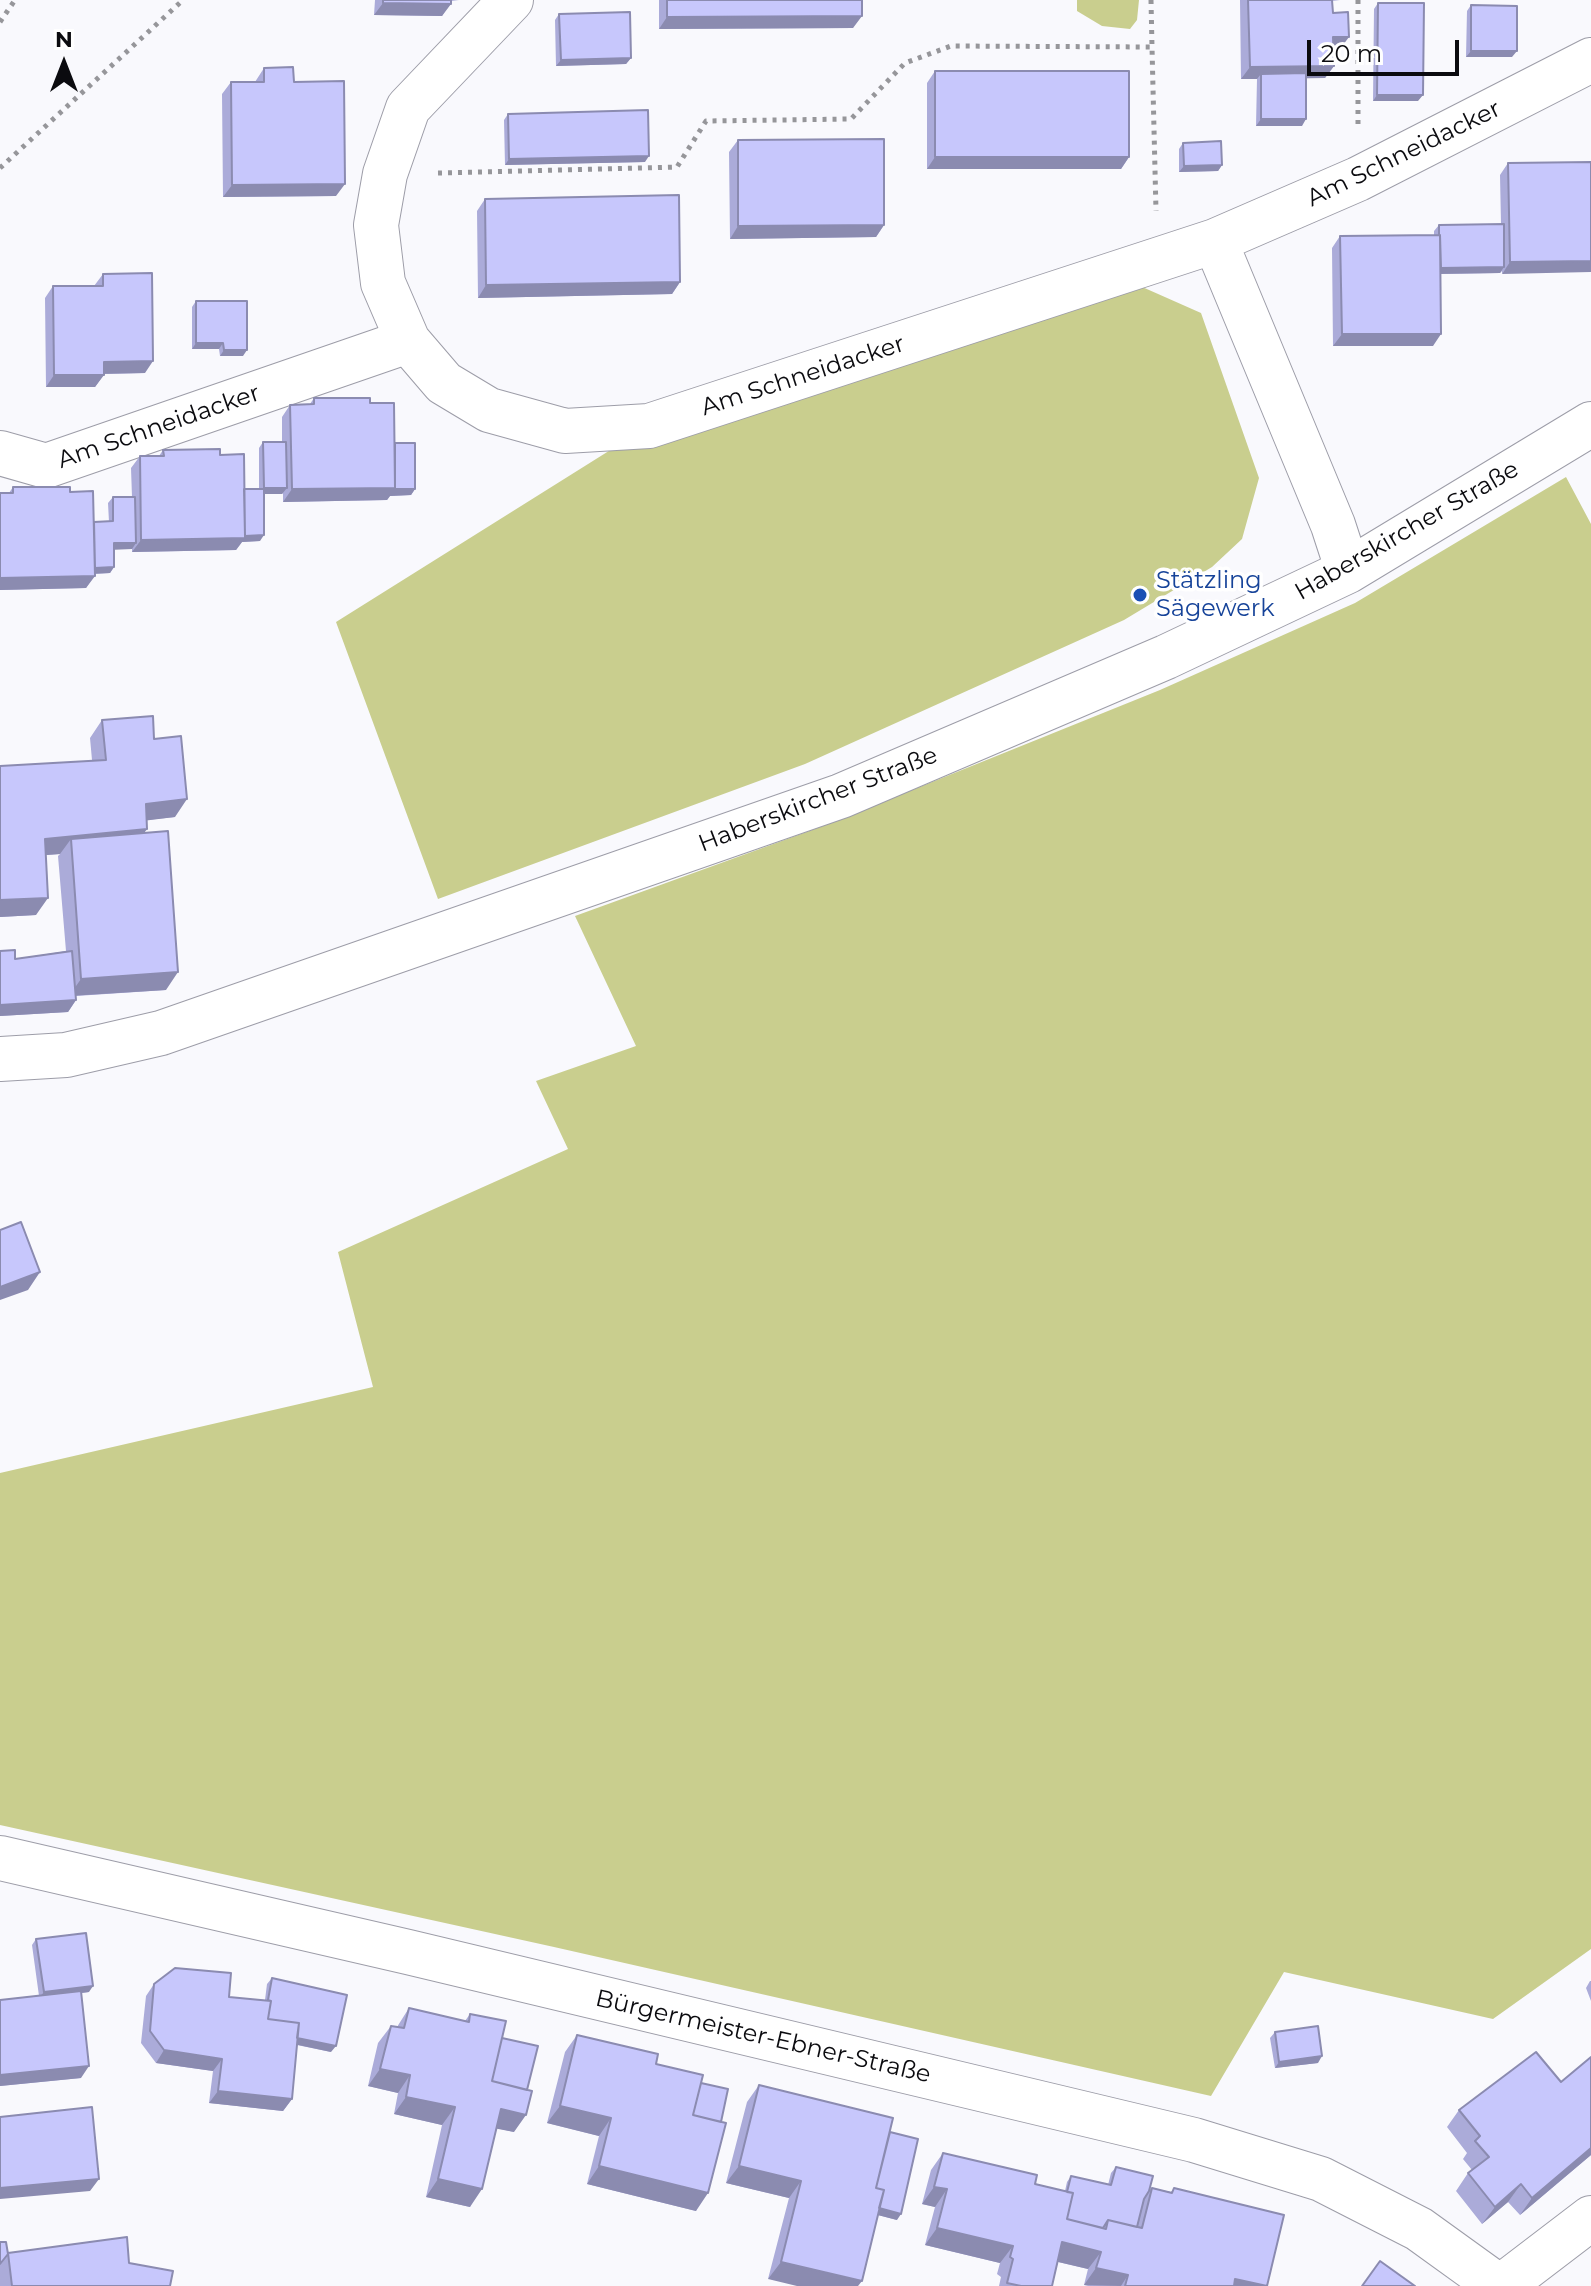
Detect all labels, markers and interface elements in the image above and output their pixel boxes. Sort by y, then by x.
north arrow [24,24,104,104]
scale bar [1311,24,1463,74]
text: N [55,26,73,53]
text: 20 m [1321,39,1382,68]
street label: Am Schneidacker [1302,95,1506,213]
street label: Am Schneidacker [698,330,908,422]
street label: Am Schneidacker [54,379,264,475]
street label: Haberskircher Straße [1290,455,1524,607]
place label: Stätzling Sägewerk [1156,567,1275,623]
marker: Stätzling Sägewerk [1131,586,1149,604]
street label: Haberskircher Straße [694,741,942,859]
street label: Bürgermeister-Ebner-Straße [592,1984,934,2090]

